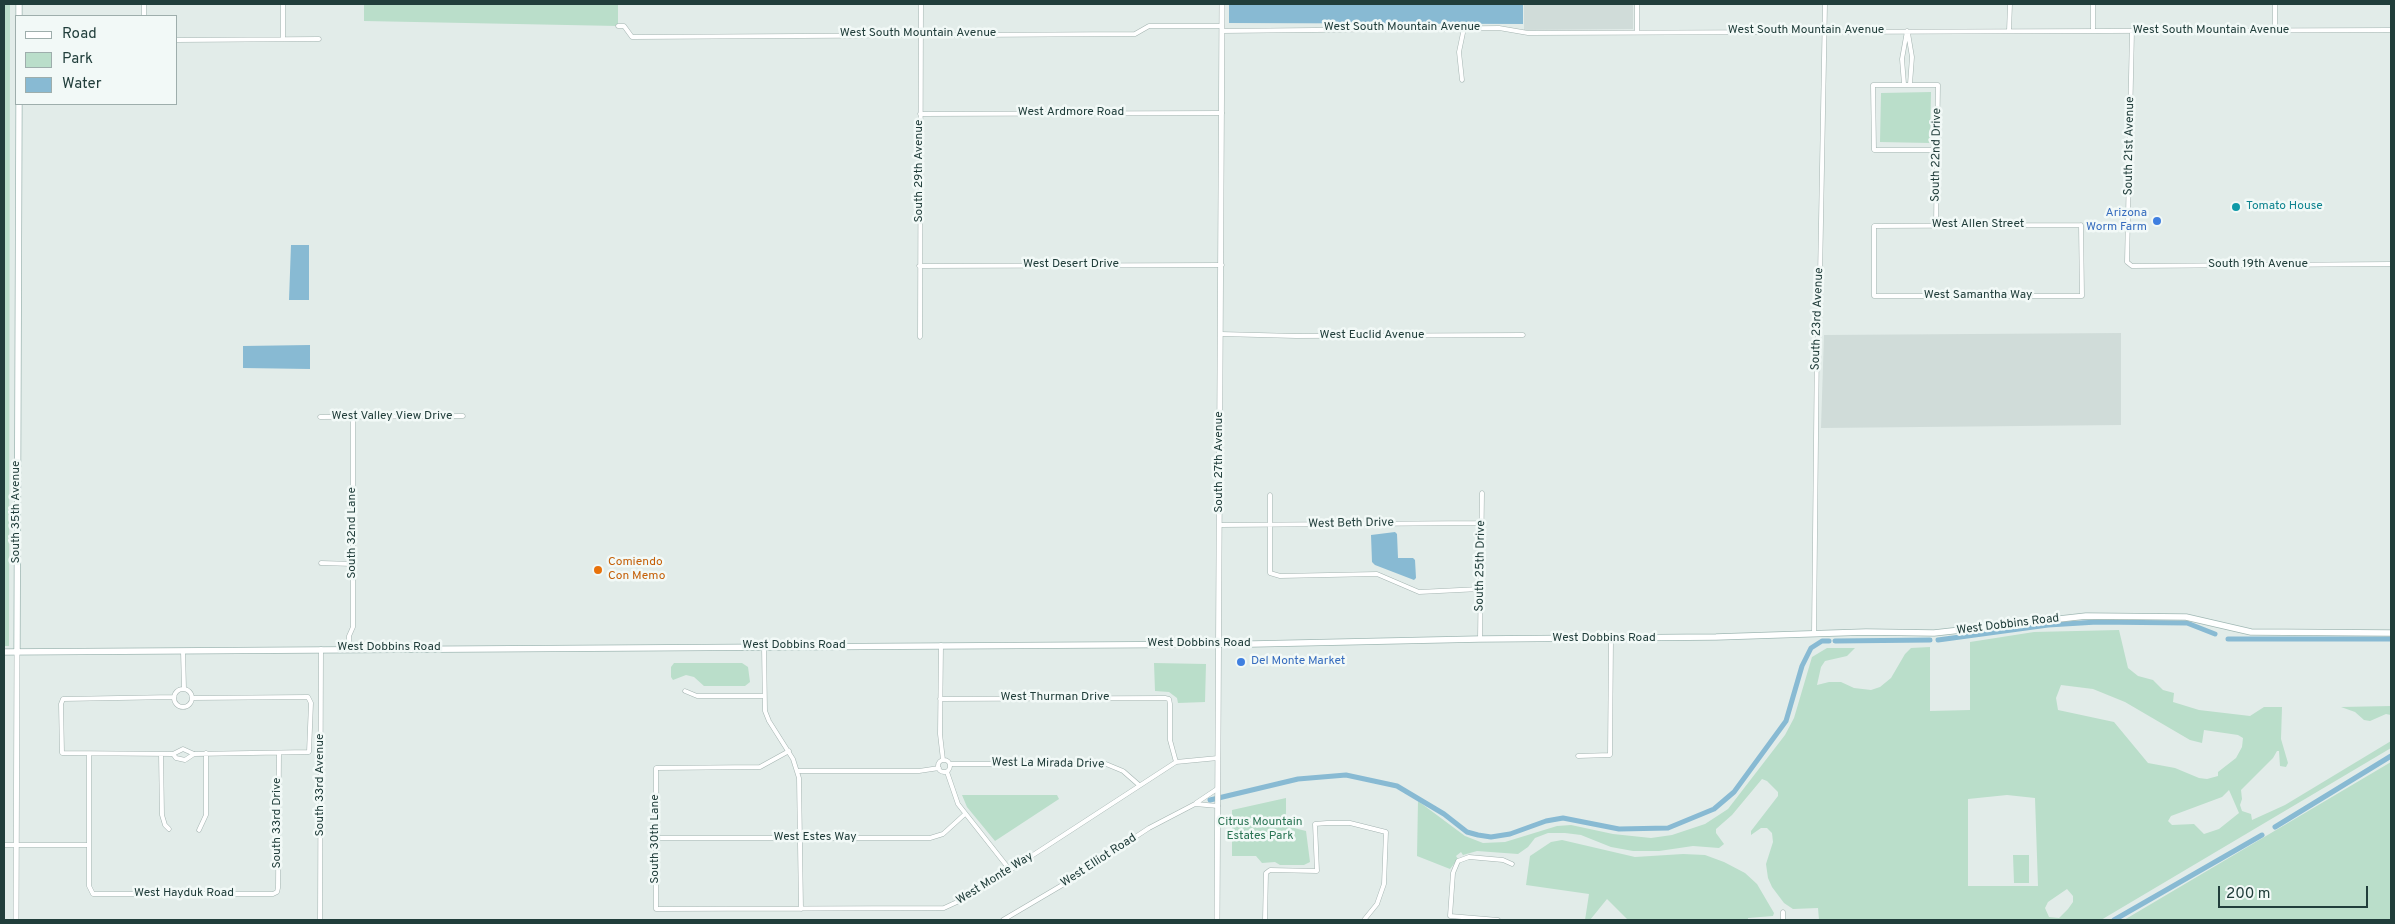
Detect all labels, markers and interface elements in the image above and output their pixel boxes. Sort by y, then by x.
legend [15,15,178,105]
street label: West South Mountain Avenue [1324,21,1480,35]
street label: West South Mountain Avenue [1728,24,1884,38]
street label: West South Mountain Avenue [2133,24,2289,38]
text: Road [62,25,97,44]
street label: West South Mountain Avenue [840,27,996,41]
text: Park [62,50,93,69]
text: Water [62,75,101,94]
street label: South 21st Avenue [2122,96,2138,196]
street label: West Ardmore Road [1018,106,1124,120]
street label: South 22nd Drive [1929,108,1945,202]
street label: South 29th Avenue [913,120,927,222]
place label: Tomato House [2246,200,2323,214]
marker: Tomato House [2230,201,2242,213]
place label: Arizona Worm Farm [2086,207,2147,235]
marker: Arizona Worm Farm [2151,215,2163,227]
street label: West Allen Street [1932,218,2024,232]
street label: West Desert Drive [1023,258,1119,272]
street label: South 19th Avenue [2208,258,2308,272]
street label: South 23rd Avenue [1809,267,1827,371]
street label: West Samantha Way [1924,289,2032,303]
street label: West Euclid Avenue [1320,329,1424,343]
street label: West Valley View Drive [331,410,453,424]
street label: South 27th Avenue [1213,411,1227,513]
street label: South 35th Avenue [10,461,24,563]
street label: South 32nd Lane [346,487,360,579]
street label: West Beth Drive [1308,516,1394,532]
street label: South 25th Drive [1473,520,1489,612]
place label: Comiendo Con Memo [608,556,665,584]
marker: Comiendo Con Memo [592,564,604,576]
street label: West Dobbins Road [1956,612,2060,638]
street label: West Dobbins Road [1552,632,1656,646]
street label: West Dobbins Road [1147,637,1251,651]
street label: West Dobbins Road [742,639,846,653]
street label: West Dobbins Road [337,641,441,655]
place label: Del Monte Market [1251,655,1345,669]
marker: Del Monte Market [1235,656,1247,668]
street label: West Thurman Drive [1001,691,1109,705]
street label: South 33rd Avenue [314,734,328,836]
street label: West La Mirada Drive [991,756,1105,772]
street label: South 33rd Drive [271,777,285,869]
street label: South 30th Lane [649,794,663,884]
park label: Citrus Mountain Estates Park [1218,816,1302,844]
street label: West Estes Way [773,831,857,845]
street label: West Elliot Road [1058,831,1140,891]
street label: West Monte Way [954,850,1036,908]
scale bar [2220,876,2370,908]
text: 200 m [2226,885,2271,904]
street label: West Hayduk Road [134,887,234,901]

